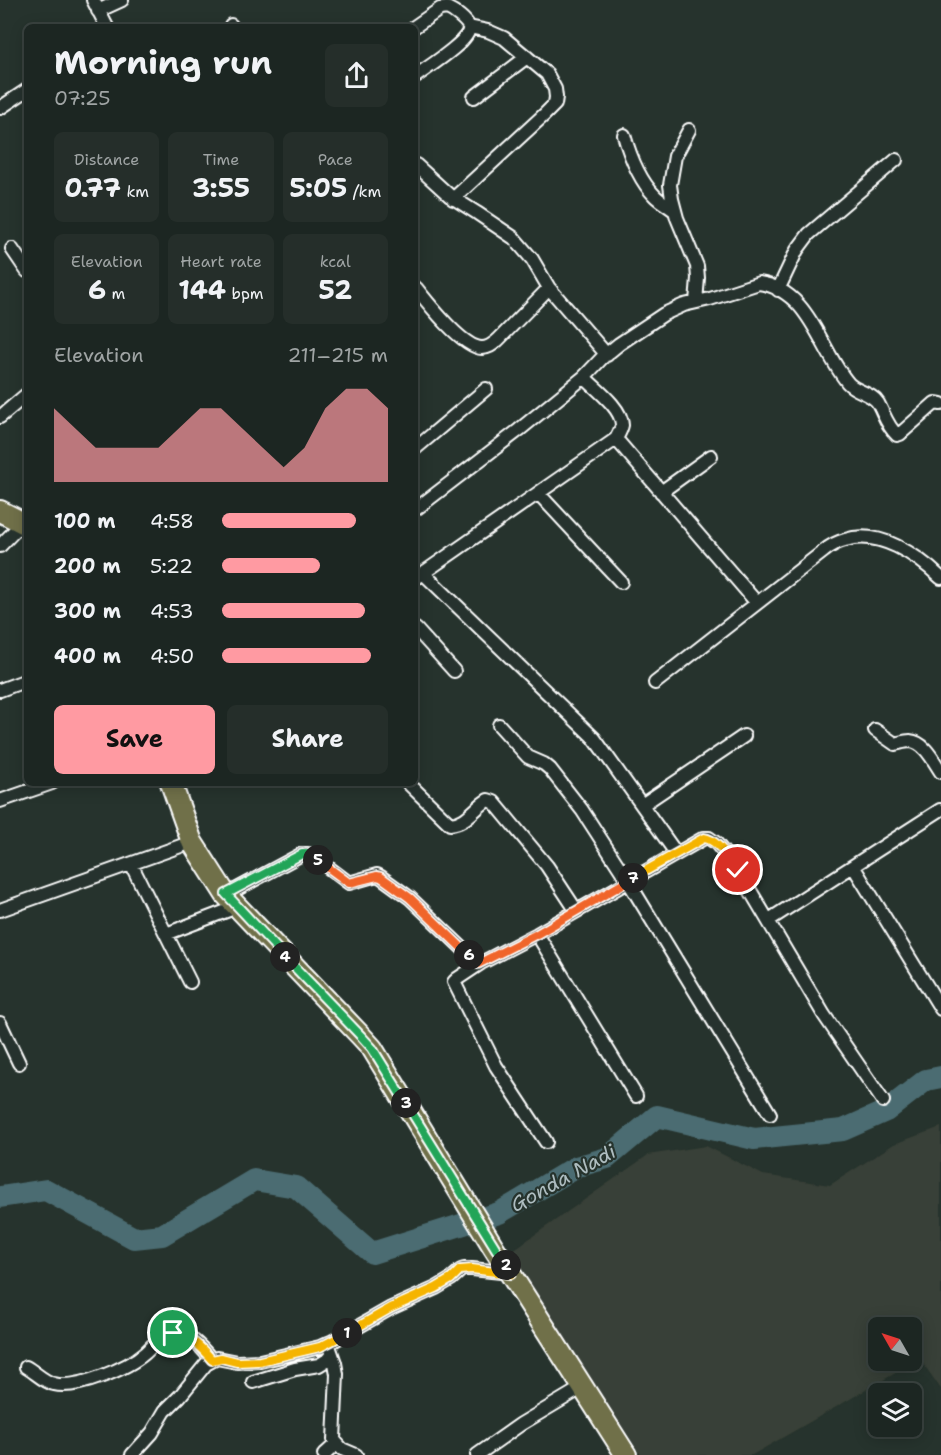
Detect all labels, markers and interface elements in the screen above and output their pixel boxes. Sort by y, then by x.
text: Morning run [54,40,272,85]
button: share [325,44,388,107]
text: 07:25 [54,85,111,111]
text: Distance [74,149,139,170]
text: Time [203,149,239,170]
text: Pace [318,149,353,170]
text: 0.77 [64,170,121,205]
text: 3:55 [192,170,250,205]
text: 5:05 [289,170,347,205]
text: km [121,181,149,202]
text: /km [347,181,381,202]
text: Elevation [71,251,142,272]
text: Heart rate [180,251,262,272]
text: kcal [320,251,351,272]
text: 6 [88,272,106,307]
text: 144 [178,272,226,307]
text: 52 [319,272,352,307]
text: m [106,283,125,304]
text: bpm [226,283,264,304]
text: Elevation [54,342,144,368]
text: 211–215 m [288,342,388,368]
text: 100 m [54,508,116,534]
text: 4:58 [150,508,194,534]
text: 200 m [54,553,121,579]
text: 5:22 [150,553,193,579]
text: 300 m [54,598,121,624]
text: 4:53 [150,598,194,624]
text: 400 m [54,643,121,669]
text: 4:50 [150,643,194,669]
button: Save [54,705,215,774]
button: Share [227,705,388,774]
pin [712,844,763,895]
pin: 5 [303,845,333,875]
text: 5 [313,849,323,870]
icon: check [721,853,754,886]
pin: 7 [618,863,648,893]
text: 7 [627,867,639,888]
pin: 6 [454,940,484,970]
pin: 4 [270,942,300,972]
text: 6 [463,944,475,965]
text: 4 [279,946,291,967]
pin: 3 [391,1088,421,1118]
text: 3 [400,1092,412,1113]
water label: Gonda Nadi [506,1138,621,1218]
pin: 2 [491,1250,521,1280]
text: 2 [500,1254,512,1275]
pin [147,1307,198,1358]
icon: arrive [156,1316,189,1349]
north arrow [868,1317,922,1371]
map controls [868,1317,922,1437]
pin: 1 [332,1318,362,1348]
text: 1 [343,1322,351,1343]
button: layers [868,1383,922,1437]

